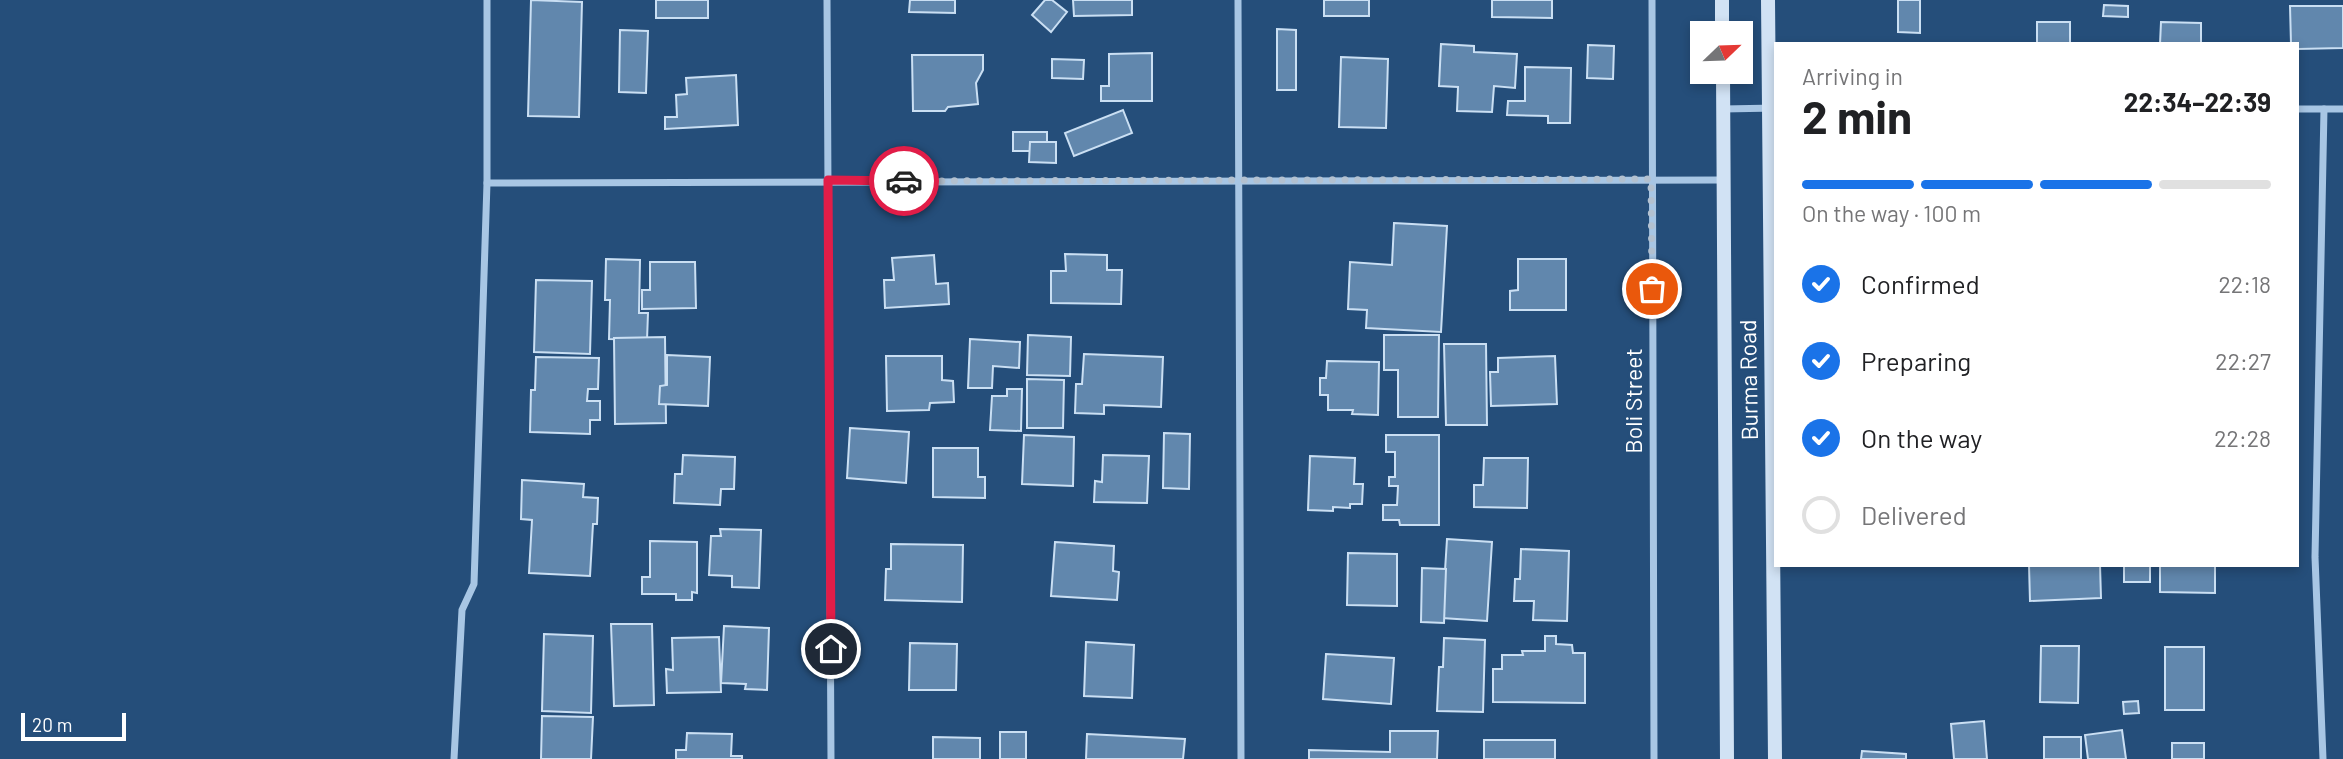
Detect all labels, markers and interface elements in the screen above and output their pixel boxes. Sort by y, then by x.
north arrow [1690,21,1754,84]
map controls [1690,21,1753,84]
text: Arriving in [1802,62,1903,90]
text: 22:34–22:39 [2124,86,2271,117]
text: 2 min [1802,88,1912,143]
courier [869,146,939,216]
icon: car [885,162,923,200]
text: On the way · 100 m [1802,199,1981,227]
pin [1622,259,1682,319]
icon: check [1802,265,1840,303]
text: Confirmed [1861,268,1980,299]
icon: bag [1633,270,1671,308]
text: 22:18 [2219,270,2271,298]
street label: Burma Road [1733,319,1763,441]
icon: check [1802,342,1840,380]
text: Preparing [1861,345,1971,376]
text: 22:27 [2215,347,2271,375]
street label: Boli Street [1619,348,1647,454]
icon: check [1802,419,1840,457]
text: On the way [1861,422,1982,453]
text: 22:28 [2214,424,2271,452]
text: Delivered [1861,499,1967,530]
pin [801,619,861,679]
icon: home [812,630,850,668]
scale bar [21,710,126,742]
text: 20 m [32,713,72,736]

